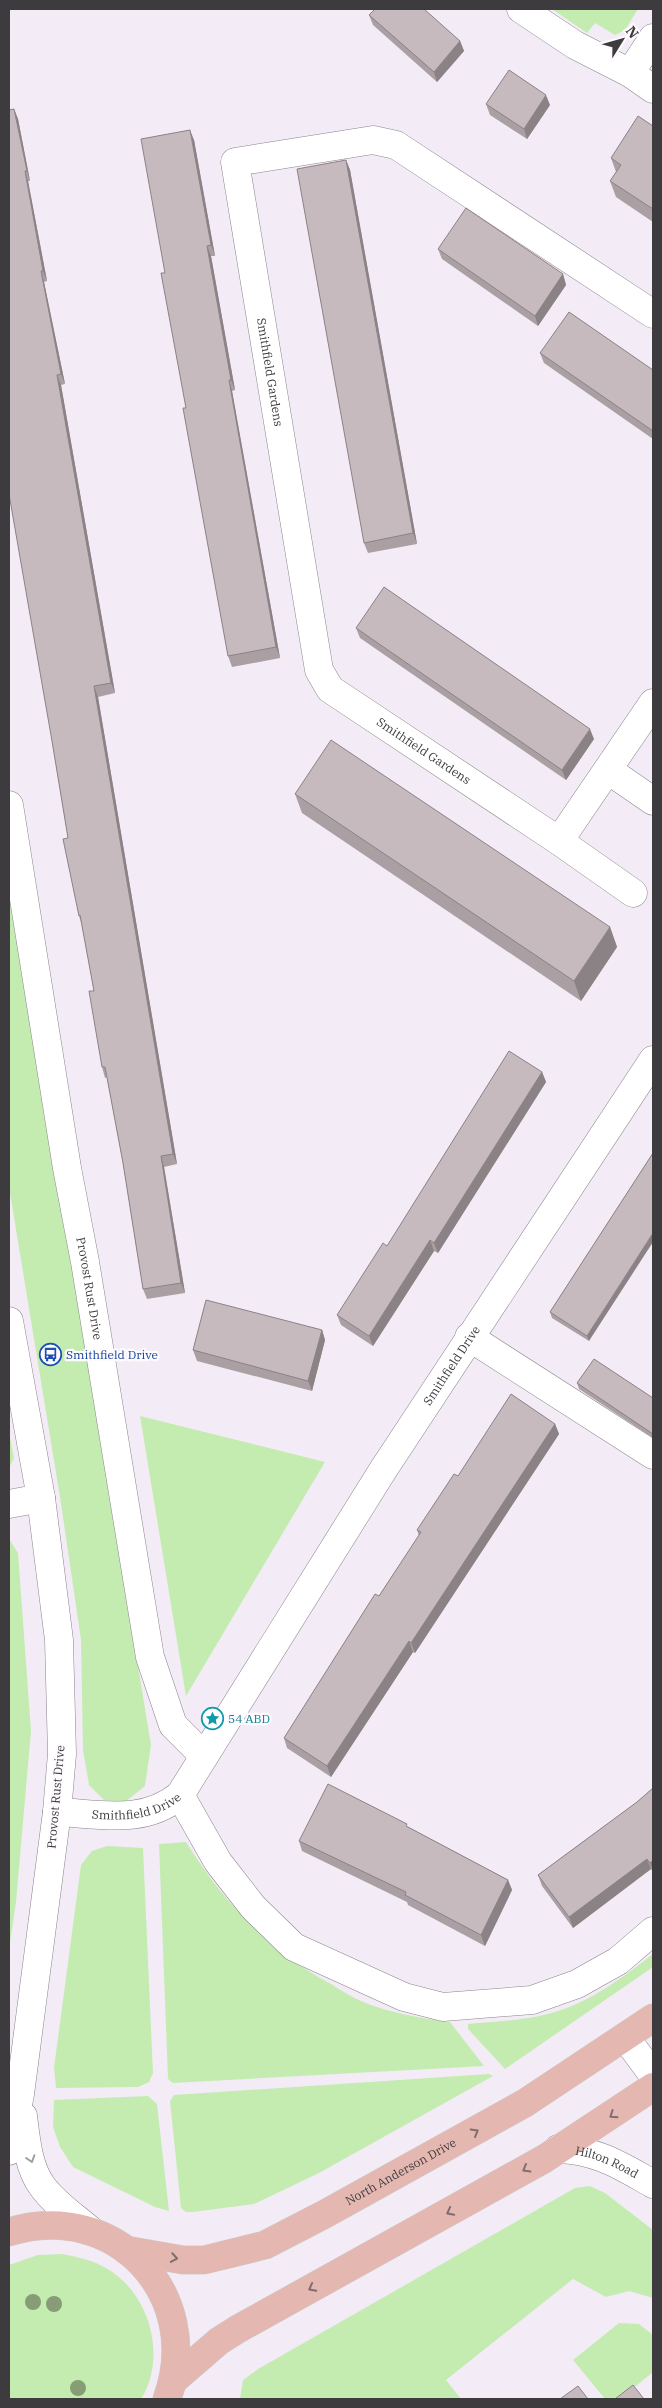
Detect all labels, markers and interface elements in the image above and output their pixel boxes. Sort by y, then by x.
north arrow [597,15,647,65]
text: N [622,22,643,42]
street label: Smithfield Gardens [254,317,287,428]
street label: Smithfield Gardens [374,714,474,787]
street label: Provost Rust Drive [73,1236,106,1341]
street label: Smithfield Drive [420,1323,483,1408]
bus stop icon: Smithfield Drive [38,1343,62,1367]
place label: Smithfield Drive [66,1347,158,1362]
place icon: 54 ABD [200,1707,224,1731]
place label: 54 ABD [228,1711,270,1726]
street label: Provost Rust Drive [44,1745,67,1849]
street label: Smithfield Drive [91,1789,184,1823]
one-way arrow [609,2109,619,2118]
one-way arrow [470,2128,479,2138]
street label: North Anderson Drive [343,2135,459,2208]
street label: Hilton Road [574,2143,641,2181]
one-way arrow [25,2155,35,2163]
one-way arrow [522,2163,531,2173]
one-way arrow [446,2206,455,2216]
one-way arrow [169,2253,178,2263]
one-way arrow [308,2282,317,2292]

